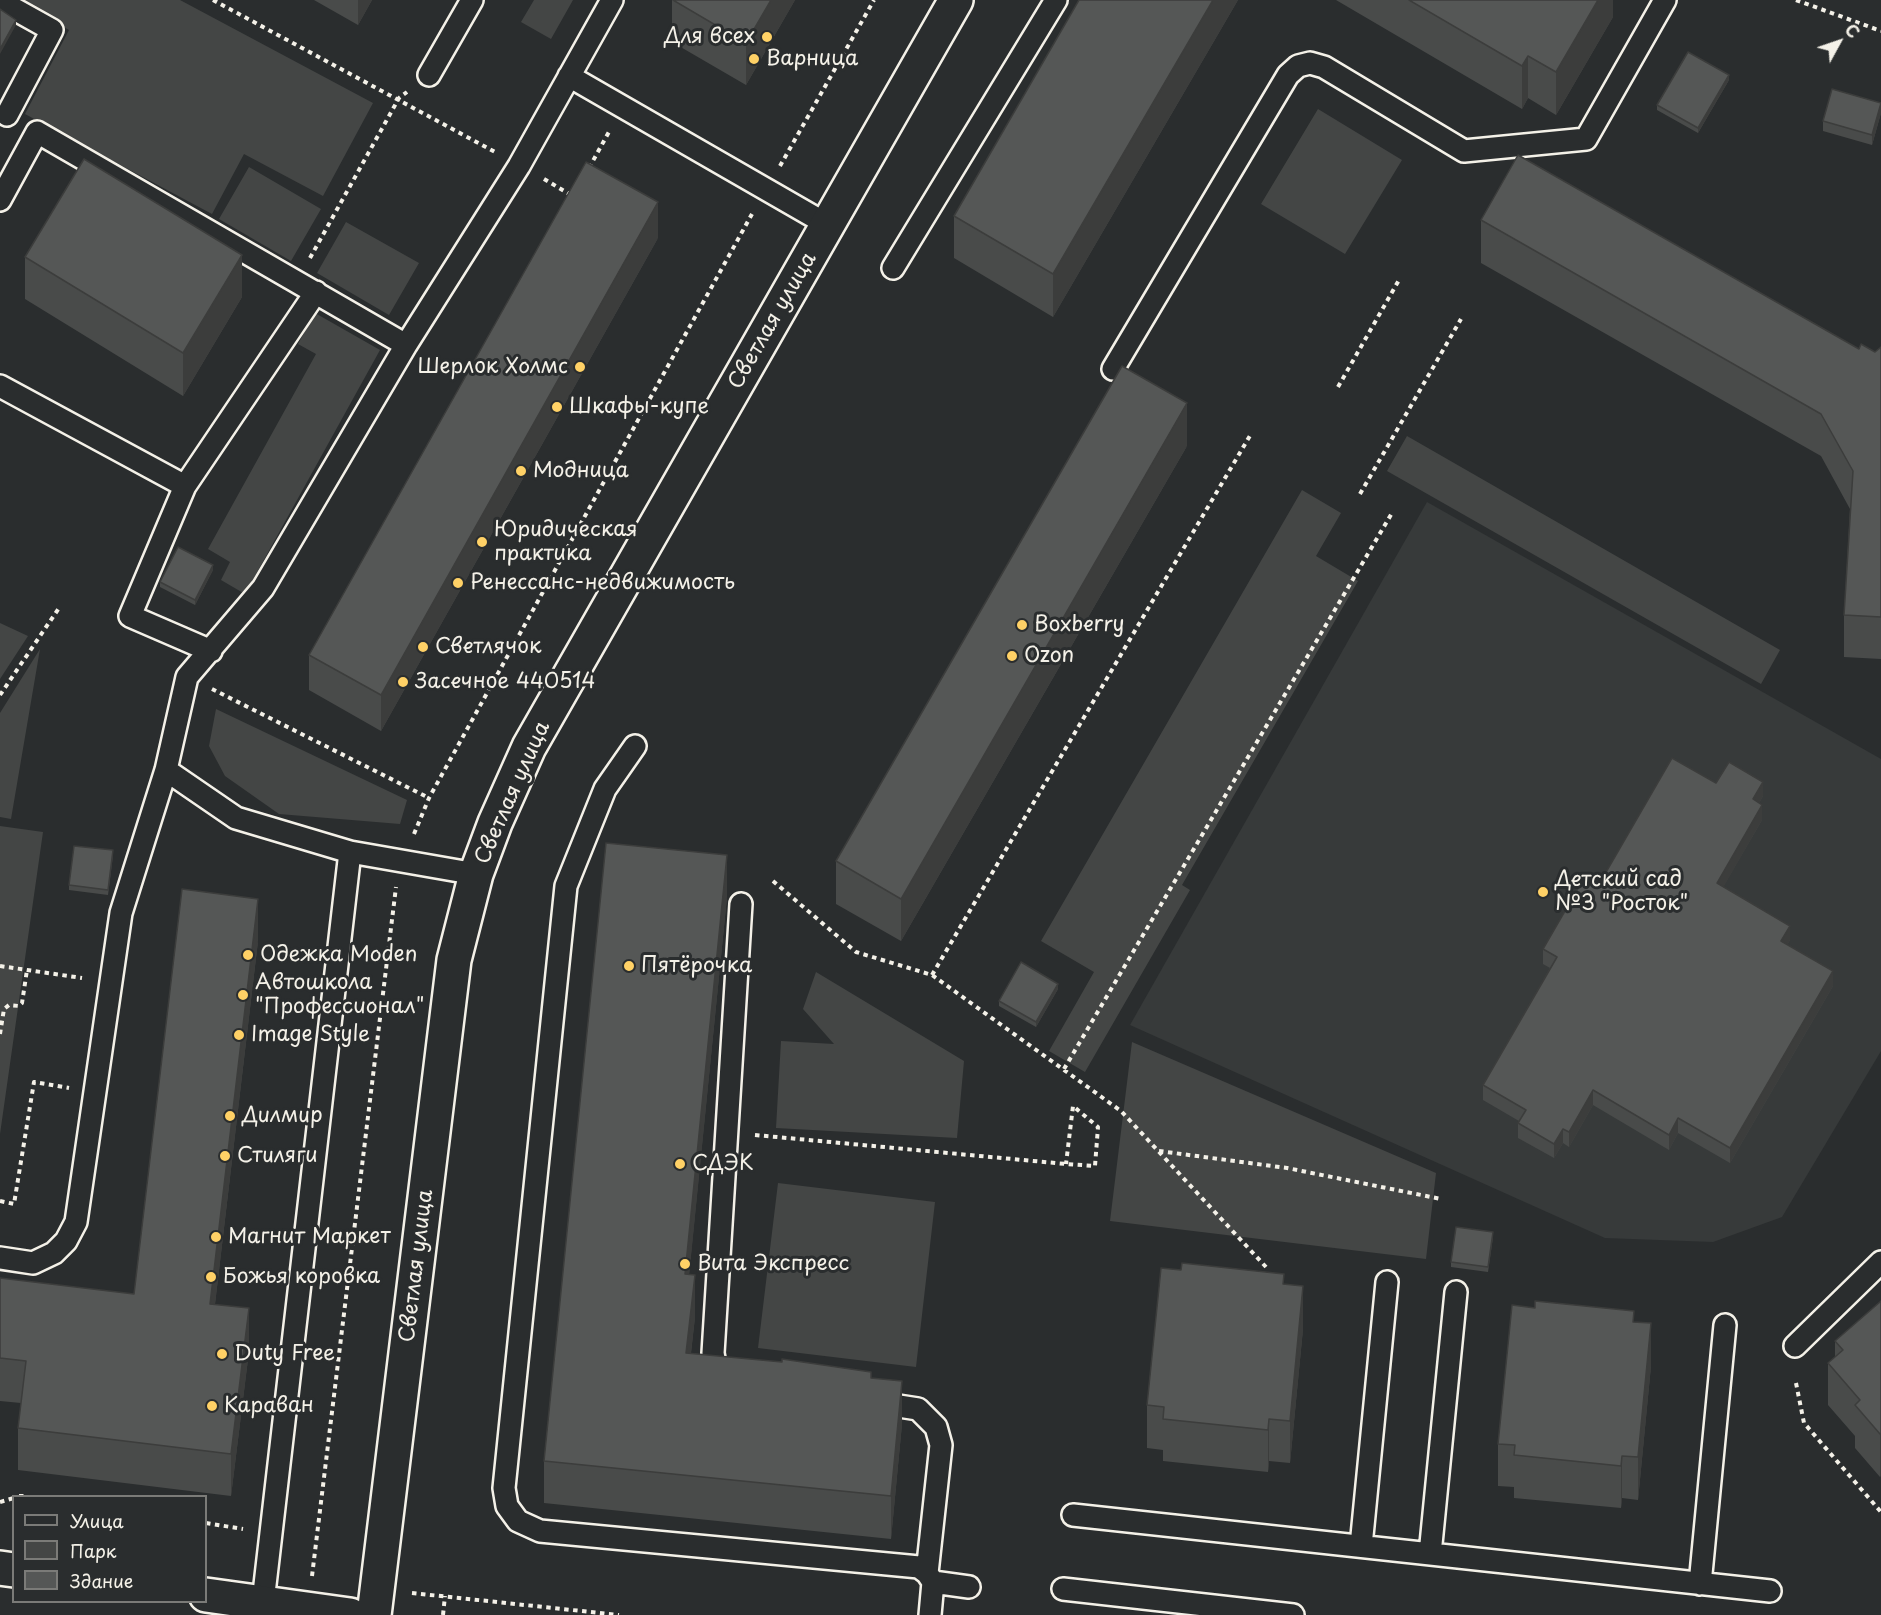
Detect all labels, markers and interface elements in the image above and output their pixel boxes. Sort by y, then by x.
north arrow [1809,12,1869,72]
text: С [1840,18,1866,43]
place label: Для всех [664,24,755,50]
marker: Для всех [760,30,774,44]
place label: Варница [766,46,858,72]
marker: Варница [747,52,761,66]
street label: Светлая улица [724,248,822,394]
place label: Шерлок Холмс [418,354,568,380]
marker: Шерлок Холмс [573,360,587,374]
place label: Шкафы-купе [569,394,709,420]
marker: Шкафы-купе [550,400,564,414]
place label: Модница [533,458,629,484]
marker: Модница [514,464,528,478]
place label: Юридическая практика [494,517,638,567]
marker: Юридическая практика [475,535,489,549]
place label: Ренессанс-недвижимость [470,570,735,596]
marker: Ренессанс-недвижимость [451,576,465,590]
place label: Boxberry [1034,612,1125,638]
marker: Boxberry [1015,618,1029,632]
place label: Светлячок [435,634,541,660]
marker: Светлячок [416,640,430,654]
place label: Ozon [1024,643,1074,669]
marker: Ozon [1005,649,1019,663]
place label: Засечное 440514 [415,669,595,695]
marker: Засечное 440514 [396,675,410,689]
street label: Светлая улица [470,718,556,868]
place label: Детский сад №3 "Росток" [1555,867,1688,917]
marker: Детский сад №3 "Росток" [1536,885,1550,899]
place label: Одежка Moden [260,942,417,968]
marker: Одежка Moden [241,948,255,962]
place label: Пятёрочка [641,953,752,979]
marker: Пятёрочка [622,959,636,973]
place label: Автошкола "Профессионал" [255,970,424,1020]
marker: Автошкола "Профессионал" [236,988,250,1002]
place label: Image Style [251,1022,370,1048]
marker: Image Style [232,1028,246,1042]
place label: Дилмир [242,1103,323,1129]
marker: Дилмир [223,1109,237,1123]
place label: Стиляги [237,1143,318,1169]
marker: Стиляги [218,1149,232,1163]
place label: СДЭК [692,1151,754,1177]
marker: СДЭК [673,1157,687,1171]
street label: Светлая улица [395,1188,439,1344]
place label: Магнит Маркет [228,1224,391,1250]
marker: Магнит Маркет [209,1230,223,1244]
place label: Вита Экспресс [697,1251,849,1277]
marker: Вита Экспресс [678,1257,692,1271]
place label: Божья коровка [223,1264,380,1290]
marker: Божья коровка [204,1270,218,1284]
place label: Duty Free [234,1341,335,1367]
marker: Duty Free [215,1347,229,1361]
place label: Караван [224,1393,314,1419]
marker: Караван [205,1399,219,1413]
legend [12,1495,207,1603]
text: Улица [70,1507,124,1534]
text: Парк [70,1537,116,1564]
text: Здание [70,1567,133,1594]

